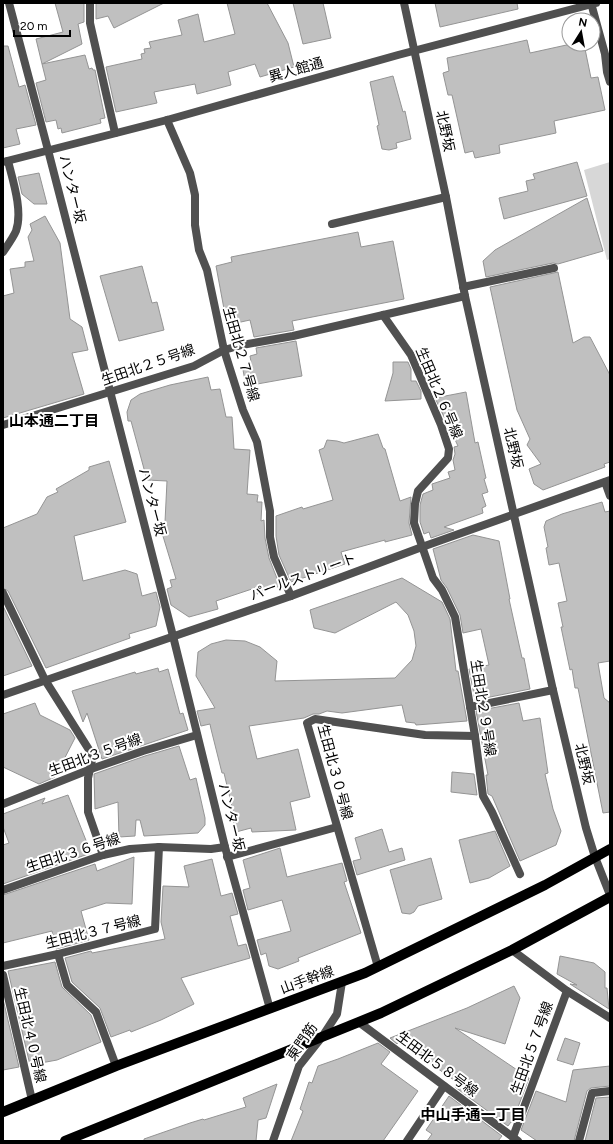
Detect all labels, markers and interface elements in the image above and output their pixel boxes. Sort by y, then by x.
scale bar [14,12,70,38]
north arrow [561,12,601,52]
text: N [577,15,588,30]
text: 20 m [20,19,48,33]
street label: 異人館通 [267,54,325,86]
street label: 北野坂 [432,109,458,153]
street label: ハンター坂 [55,153,89,225]
street label: 生田北２７号線 [219,305,263,403]
street label: 生田北２５号線 [99,341,197,389]
street label: 生田北２６号線 [412,345,466,441]
district label: 山本通二丁目 [9,412,99,430]
street label: 北野坂 [500,426,526,470]
street label: ハンター坂 [135,466,169,538]
street label: パールストリート [247,550,359,604]
street label: 生田北２９号線 [467,658,499,758]
street label: 生田北３０号線 [314,722,356,822]
street label: 生田北３５号線 [46,730,144,780]
street label: 北野坂 [571,742,597,786]
street label: ハンター坂 [214,781,248,853]
street label: 生田北３６号線 [24,830,122,876]
street label: 生田北３７号線 [43,912,143,952]
street label: 山手幹線 [278,962,336,998]
street label: 生田北４０号線 [11,985,49,1085]
street label: 生田北５７号線 [507,999,557,1097]
street label: 東門筋 [283,1020,321,1064]
street label: 生田北５８号線 [393,1028,481,1100]
district label: 中山手通一丁目 [420,1106,526,1124]

